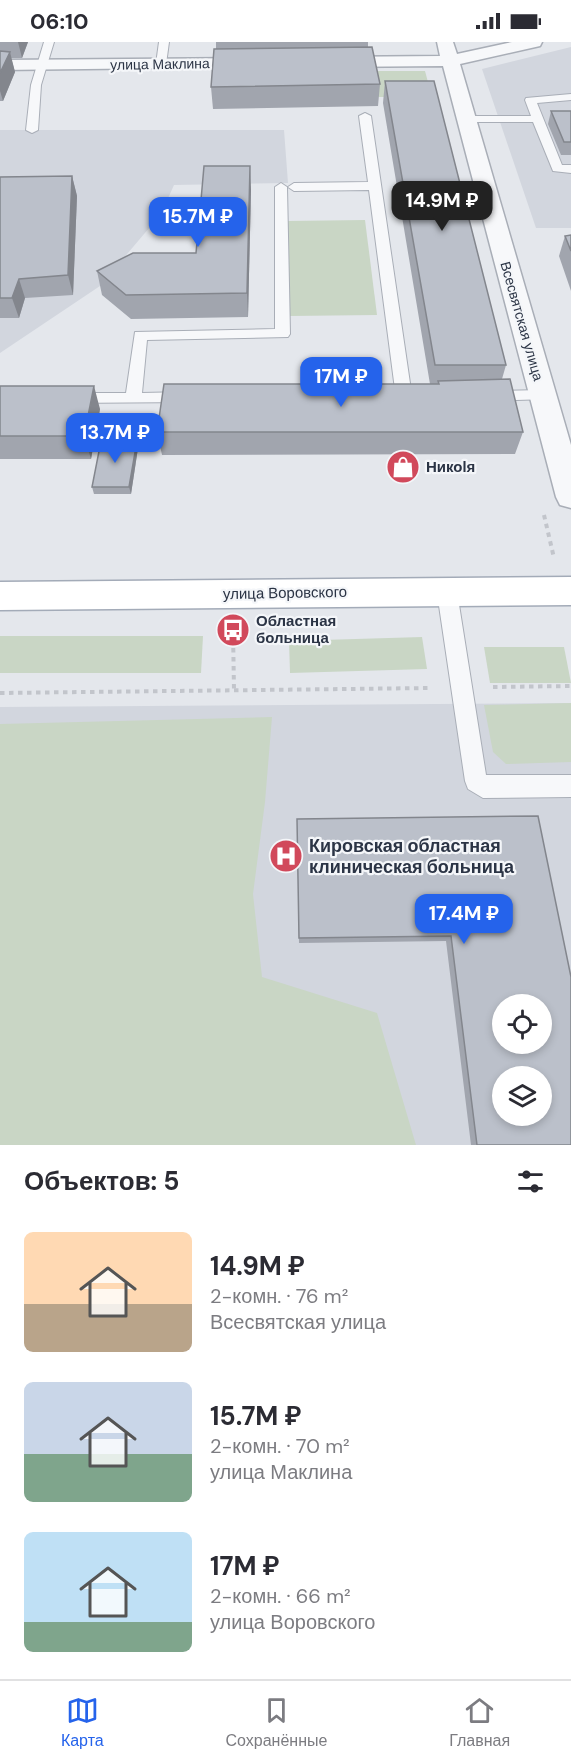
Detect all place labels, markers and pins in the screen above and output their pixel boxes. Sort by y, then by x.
pin: 14.9M ₽ [387,181,497,232]
pin: 15.7M ₽ [143,197,253,248]
pin: 17M ₽ [299,357,383,408]
pin: 13.7M ₽ [60,413,170,464]
shop icon: Никоlя [385,449,421,485]
place label: Никоlя [426,457,475,477]
place label: Областная больница [256,611,336,648]
bus stop icon: Областная больница [215,612,251,648]
place label: Кировская областная клиническая больница [309,834,515,879]
hospital icon: Кировская областная клиническая больница [268,838,304,874]
pin: 17.4M ₽ [409,894,519,945]

